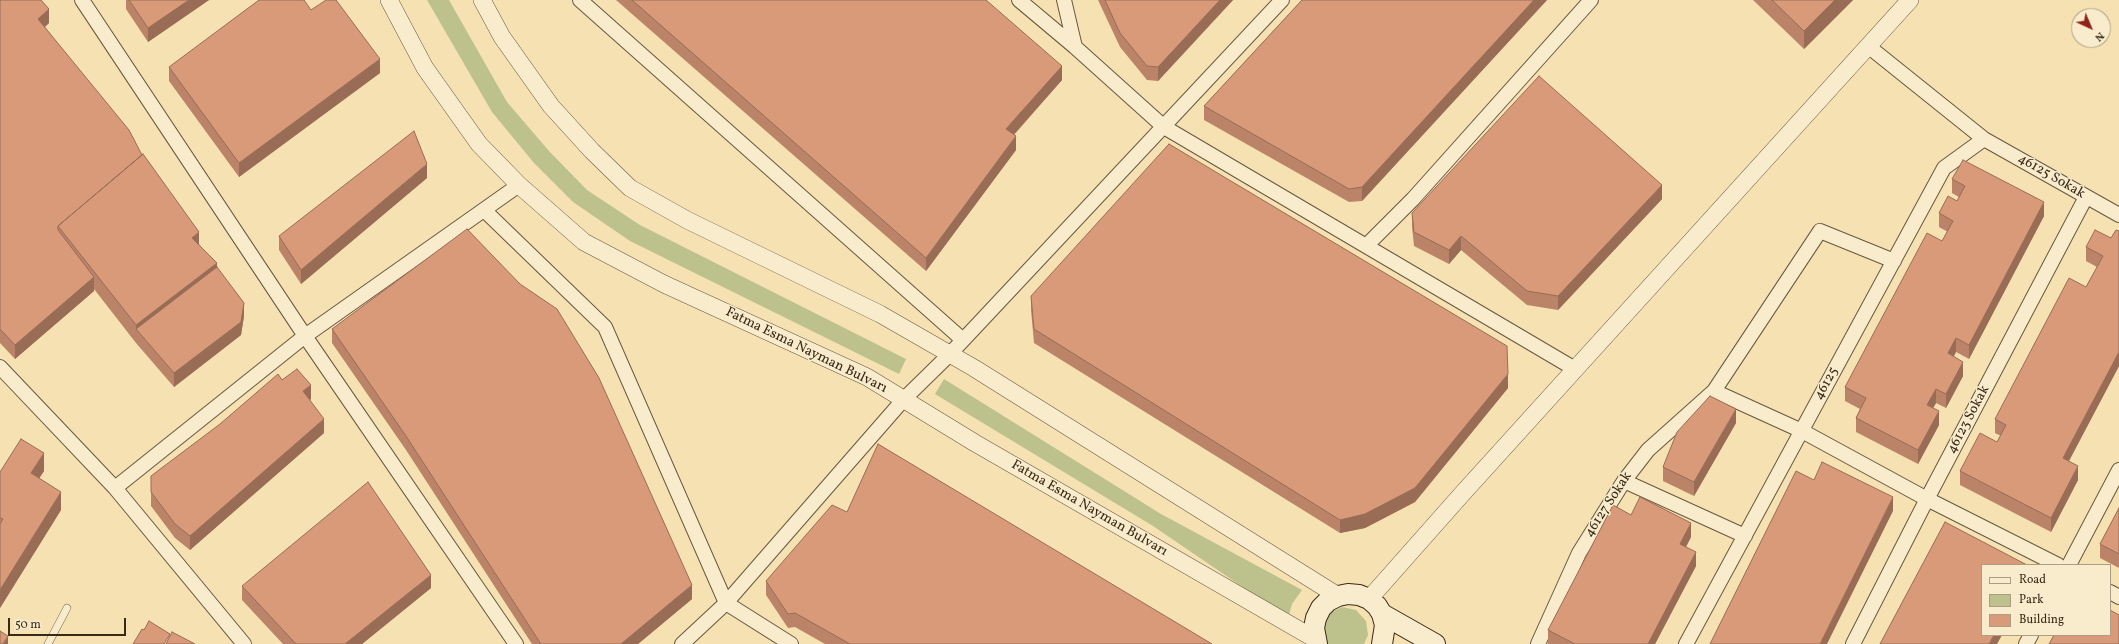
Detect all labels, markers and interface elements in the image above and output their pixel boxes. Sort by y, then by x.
north arrow [2071,8,2111,48]
text: N [2091,28,2107,44]
street label: 46125 Sokak [2014,151,2088,203]
street label: Fatma Esma Nayman Bulvarı [722,304,890,398]
street label: 46125 [1811,365,1843,403]
street label: 46123 Sokak [1944,383,1994,457]
street label: Fatma Esma Nayman Bulvarı [1008,457,1170,561]
street label: 46127 Sokak [1582,469,1636,541]
legend [1981,564,2111,636]
text: Road [2019,572,2046,588]
text: Park [2019,592,2044,608]
scale bar [10,610,128,636]
text: Building [2019,612,2064,628]
text: 50 m [15,617,41,633]

